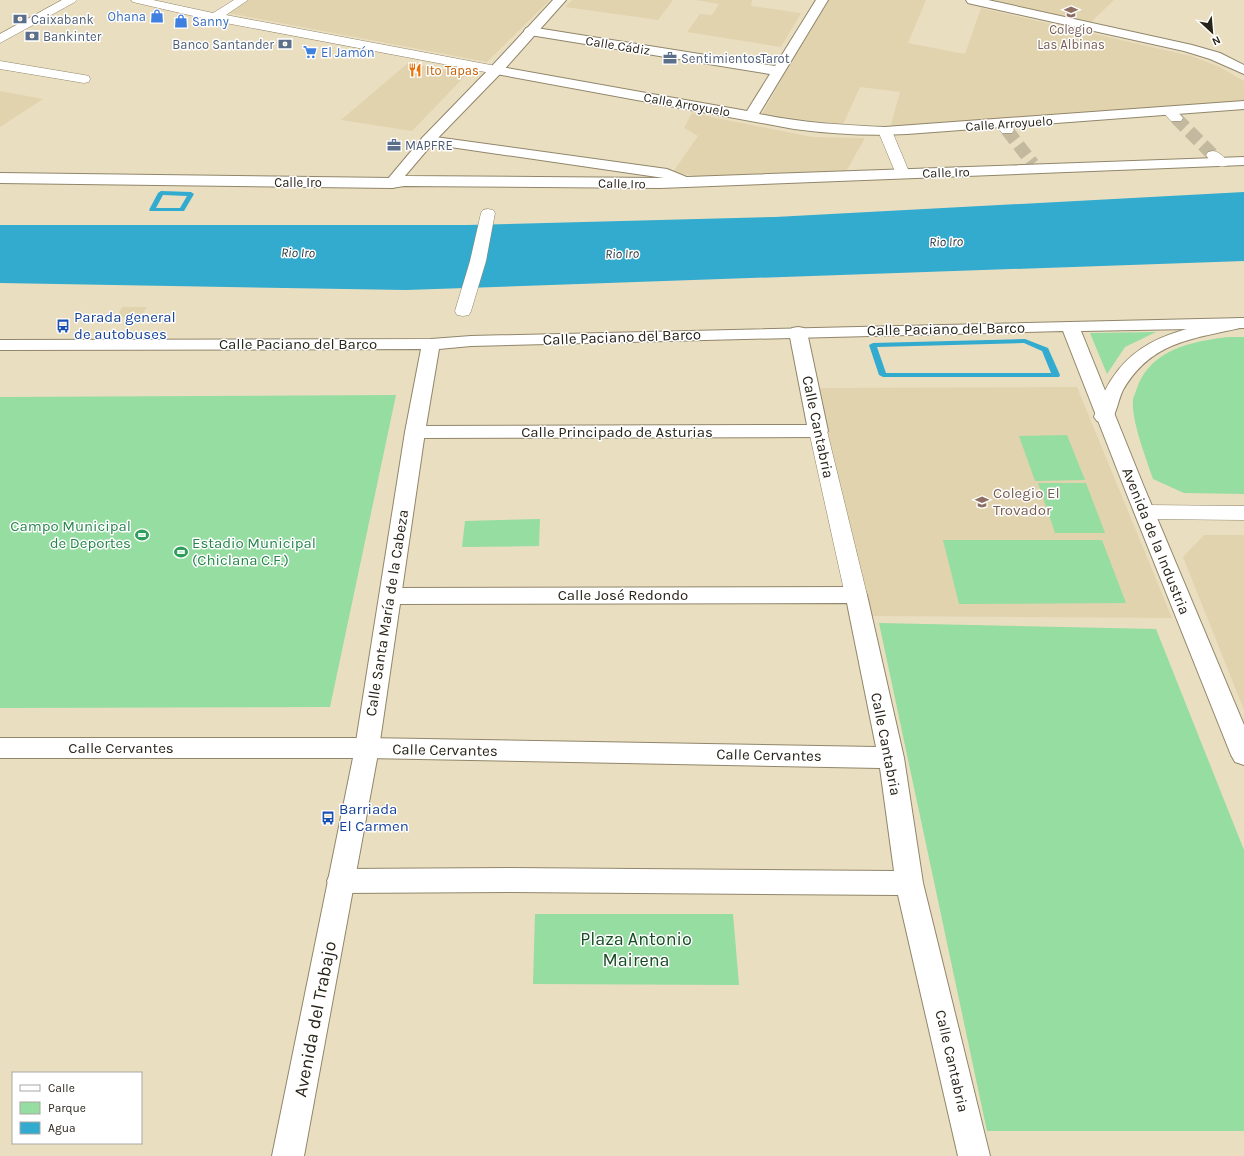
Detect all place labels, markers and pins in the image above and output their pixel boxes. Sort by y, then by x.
school or university icon: Colegio Las Albinas [1063,4,1079,20]
shop icon: Ohana [149,8,165,24]
place label: Ohana [108,9,146,24]
bank icon: Caixabank [12,11,28,27]
place label: Caixabank [31,12,94,27]
shop icon: Sanny [173,13,189,29]
place label: Sanny [192,14,229,29]
place label: Colegio Las Albinas [1037,22,1105,52]
bank icon: Bankinter [24,28,40,44]
place label: Bankinter [43,29,102,44]
bank icon: Banco Santander [277,36,293,52]
place label: Banco Santander [172,37,274,52]
supermarket icon: El Jamón [302,44,318,60]
place label: El Jamón [321,45,375,60]
office icon: SentimientosTarot [662,50,678,66]
place label: SentimientosTarot [681,51,790,66]
restaurant icon: Ito Tapas [407,62,423,78]
place label: Ito Tapas [426,63,479,78]
office icon: MAPFRE [386,137,402,153]
place label: MAPFRE [405,138,453,153]
place label: Parada general de autobuses [74,308,176,343]
bus stop icon: Parada general de autobuses [55,318,71,334]
place label: Colegio El Trovador [993,484,1060,519]
school or university icon: Colegio El Trovador [974,494,990,510]
place label: Campo Municipal de Deportes [10,517,131,552]
sports icon: Campo Municipal de Deportes [134,527,150,543]
place label: Estadio Municipal (Chiclana C.F.) [192,534,316,569]
sports icon: Estadio Municipal (Chiclana C.F.) [173,544,189,560]
place label: Barriada El Carmen [339,800,409,835]
bus stop icon: Barriada El Carmen [320,810,336,826]

